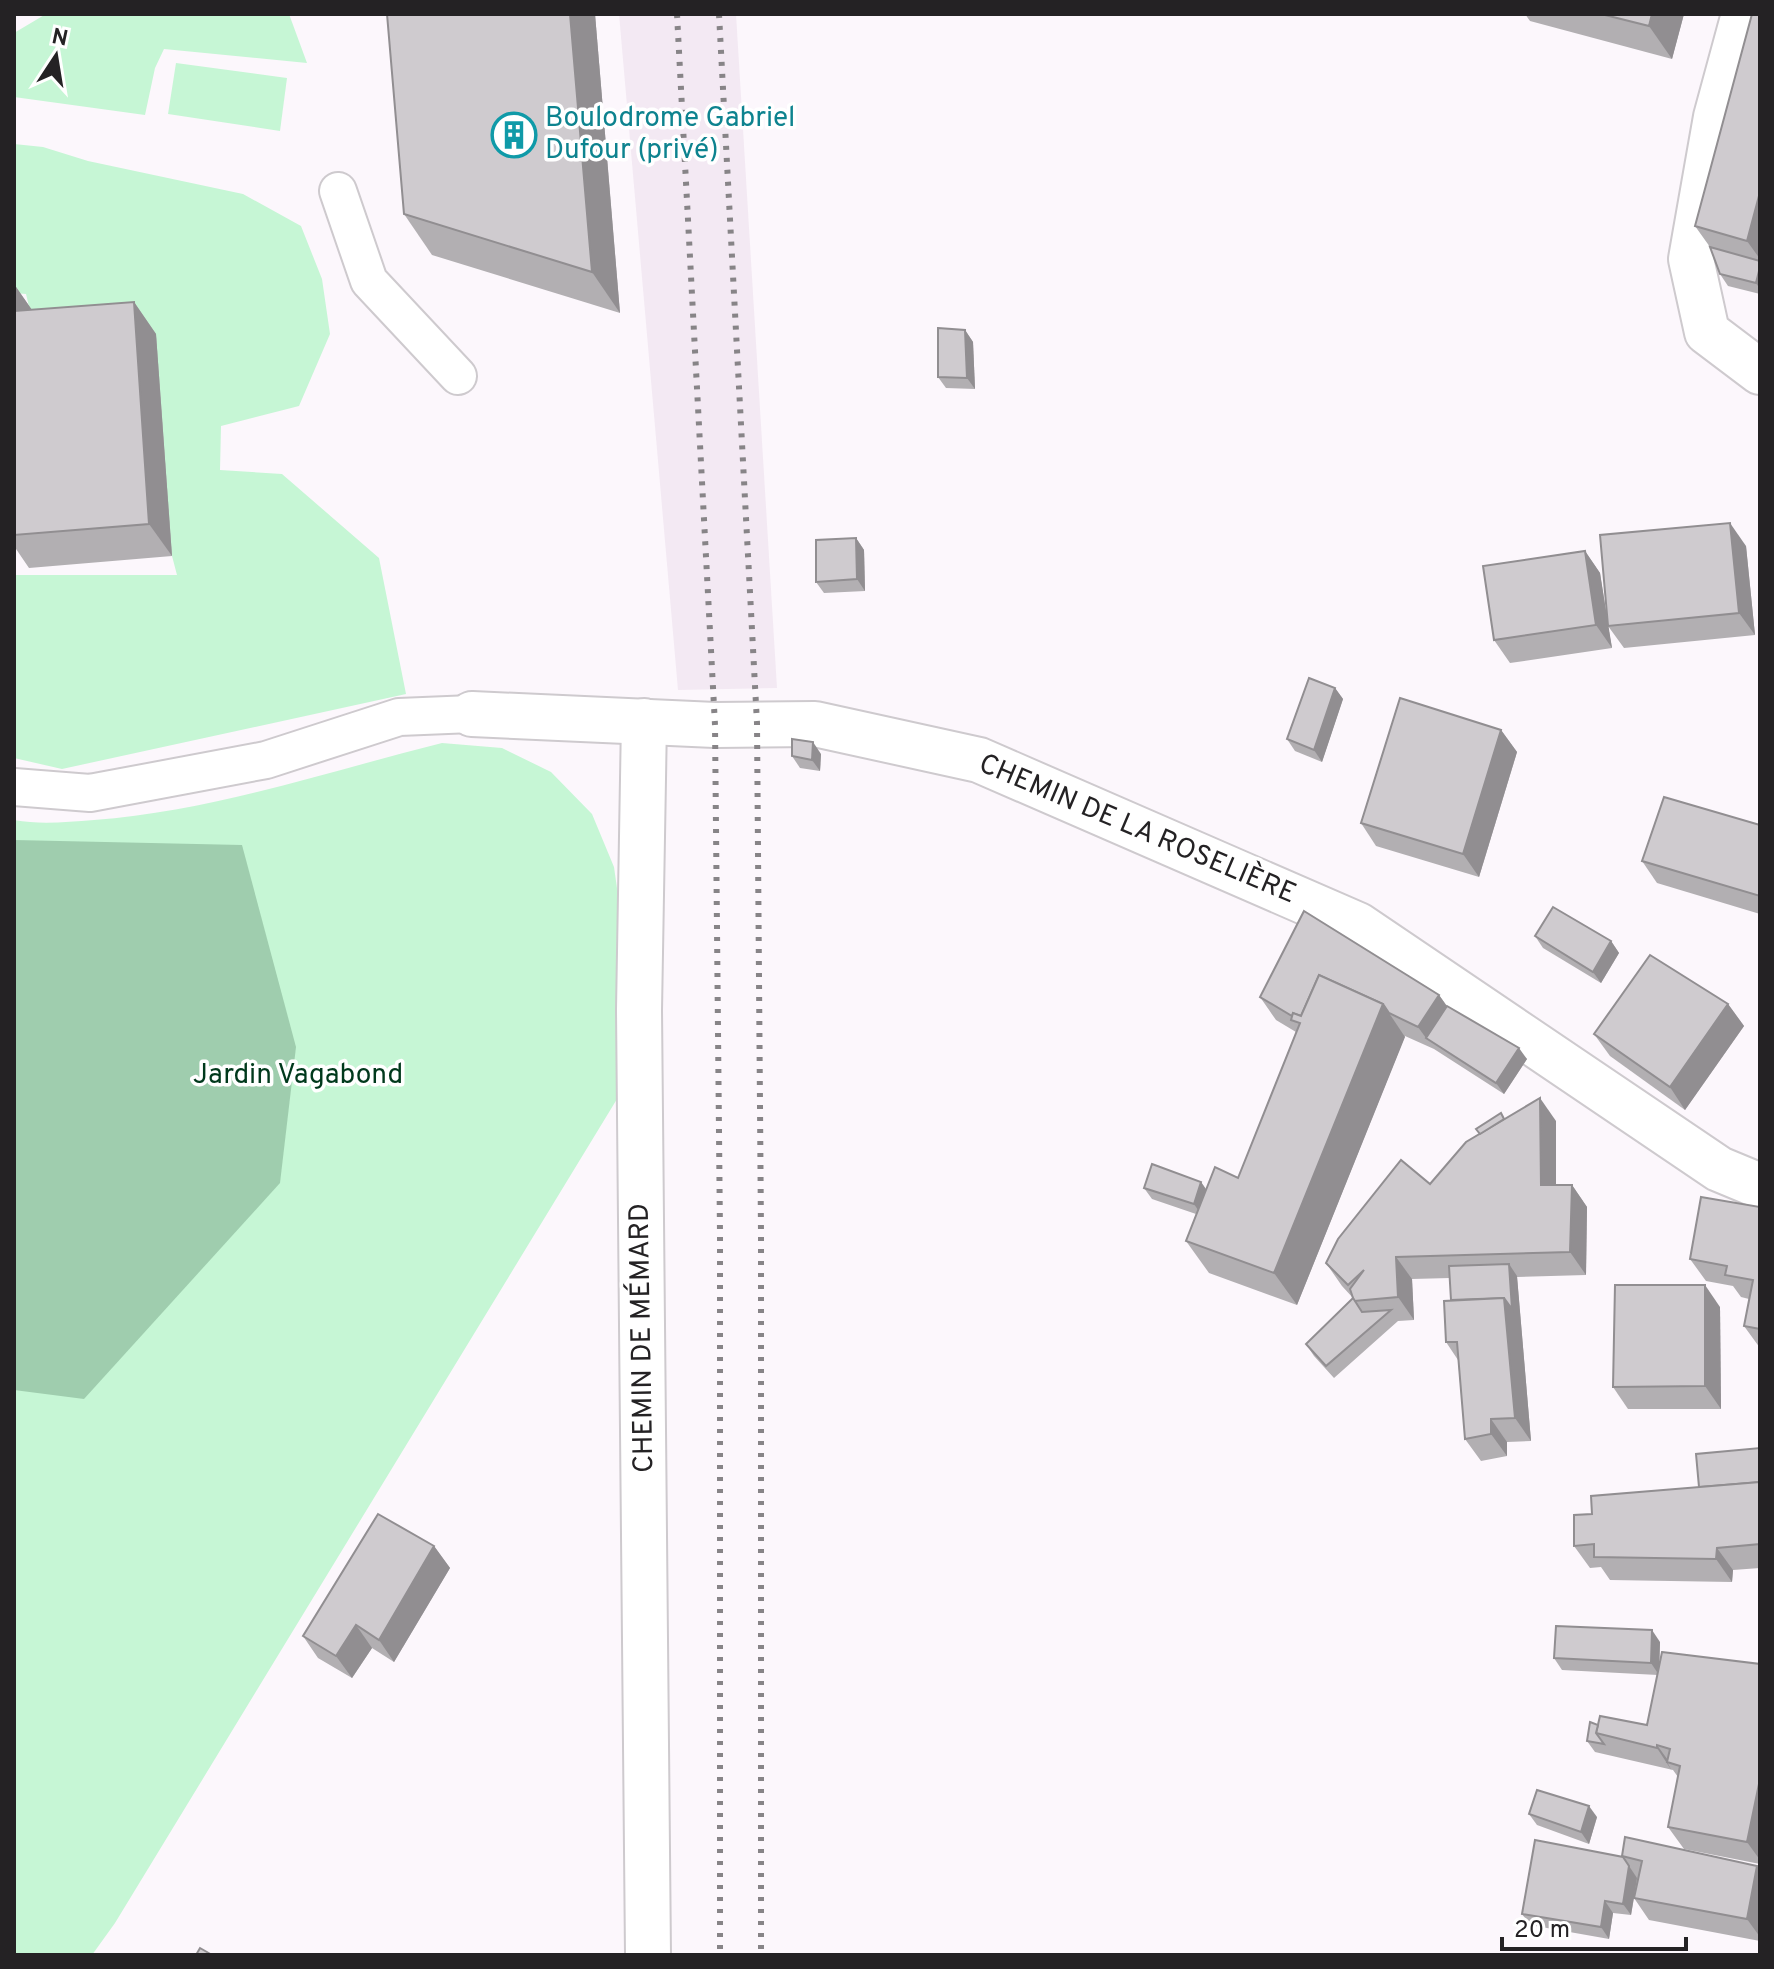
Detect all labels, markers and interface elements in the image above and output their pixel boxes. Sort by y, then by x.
north arrow [16,16,96,96]
text: N [49,24,70,54]
place label: Boulodrome Gabriel Dufour (privé) [545,101,795,169]
building icon: Boulodrome Gabriel Dufour (privé) [490,111,538,159]
street label: CHEMIN DE LA ROSELIÈRE [973,745,1302,913]
park label: Jardin Vagabond [193,1058,403,1094]
street label: CHEMIN DE MÉMARD [621,1203,663,1473]
scale bar [1502,1901,1686,1951]
text: 20 m [1514,1916,1570,1946]

